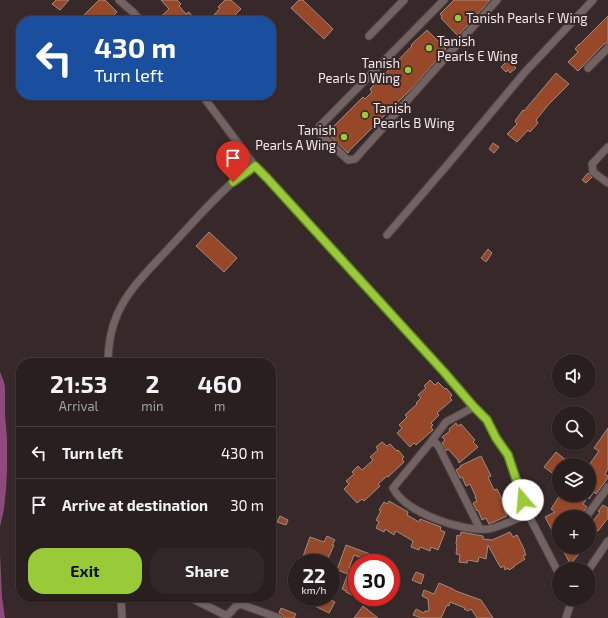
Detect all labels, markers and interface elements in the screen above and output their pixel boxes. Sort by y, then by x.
place label: Tanish Pearls F Wing [466,10,587,26]
marker: Tanish Pearls F Wing [453,13,463,23]
text: 430 m [94,30,176,64]
icon: left [28,32,80,84]
place label: Tanish Pearls E Wing [437,33,518,64]
marker: Tanish Pearls E Wing [424,43,434,53]
place label: Tanish Pearls D Wing [318,55,400,86]
text: Turn left [94,64,164,86]
marker: Tanish Pearls D Wing [403,65,413,75]
place label: Tanish Pearls B Wing [373,100,454,131]
marker: Tanish Pearls B Wing [360,110,370,120]
place label: Tanish Pearls A Wing [255,122,336,153]
marker: Tanish Pearls A Wing [339,132,349,142]
pin [216,141,250,182]
icon: arrive [222,147,244,169]
map controls [552,354,596,606]
button: sound [552,354,596,398]
text: 21:53 [50,369,107,398]
text: 2 [145,369,159,398]
text: 460 [197,369,242,398]
text: Arrival [59,398,98,414]
text: min [141,398,163,414]
text: m [214,398,225,414]
button: search [552,406,596,450]
icon: left [28,442,50,464]
text: Turn left [62,444,123,462]
text: 430 m [221,444,264,462]
button: layers [552,458,596,502]
position arrow [502,479,544,521]
icon: arrive [28,494,50,516]
text: Arrive at destination [62,496,208,514]
text: 30 m [230,496,264,514]
button: + [552,510,596,554]
button: Exit [28,548,142,594]
button: Share [150,548,264,594]
speed limit sign: 30 [348,554,400,606]
button: − [552,562,596,606]
text: 22 [302,563,326,587]
text: km/h [302,584,326,596]

